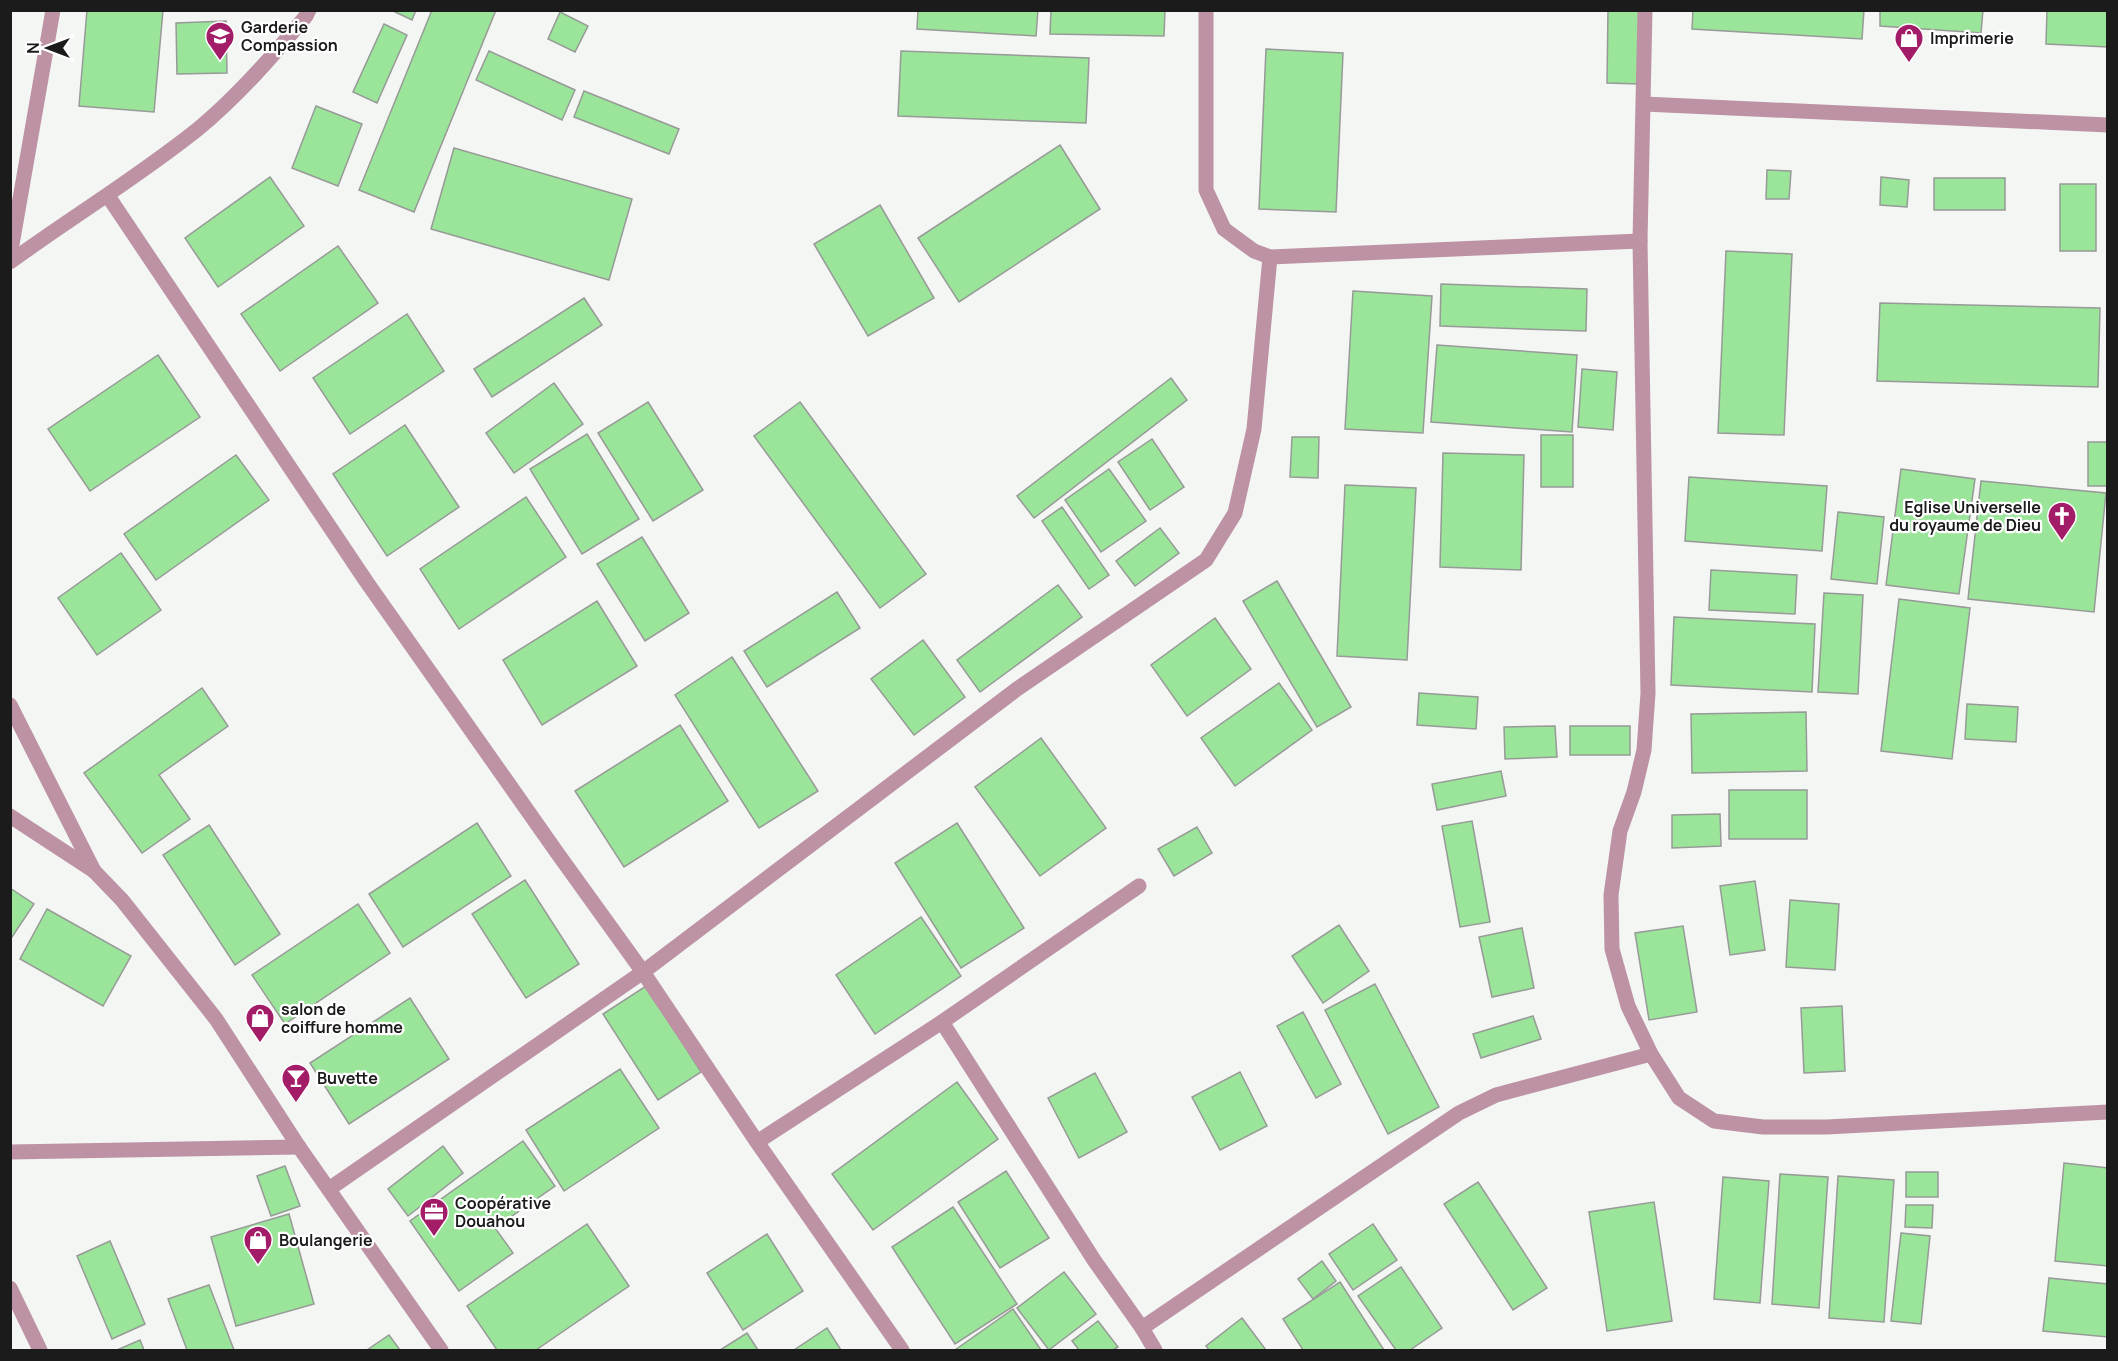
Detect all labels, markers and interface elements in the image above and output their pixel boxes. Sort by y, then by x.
place label: Garderie Compassion [241,16,338,56]
north arrow [18,18,78,78]
school or university icon: Garderie Compassion [204,20,236,62]
shop icon: Imprimerie [1893,22,1925,64]
place label: Imprimerie [1930,27,2014,49]
text: N [22,42,44,54]
place label: Eglise Universelle du royaume de Dieu [1889,496,2041,536]
church icon: Eglise Universelle du royaume de Dieu [2046,500,2078,542]
place label: salon de coiffure homme [281,998,403,1038]
shop icon: salon de coiffure homme [244,1002,276,1044]
bar icon: Buvette [280,1062,312,1104]
place label: Buvette [317,1067,378,1089]
place label: Coopérative Douahou [455,1192,551,1232]
office icon: Coopérative Douahou [418,1196,450,1238]
shop icon: Boulangerie [242,1224,274,1266]
place label: Boulangerie [279,1229,373,1251]

